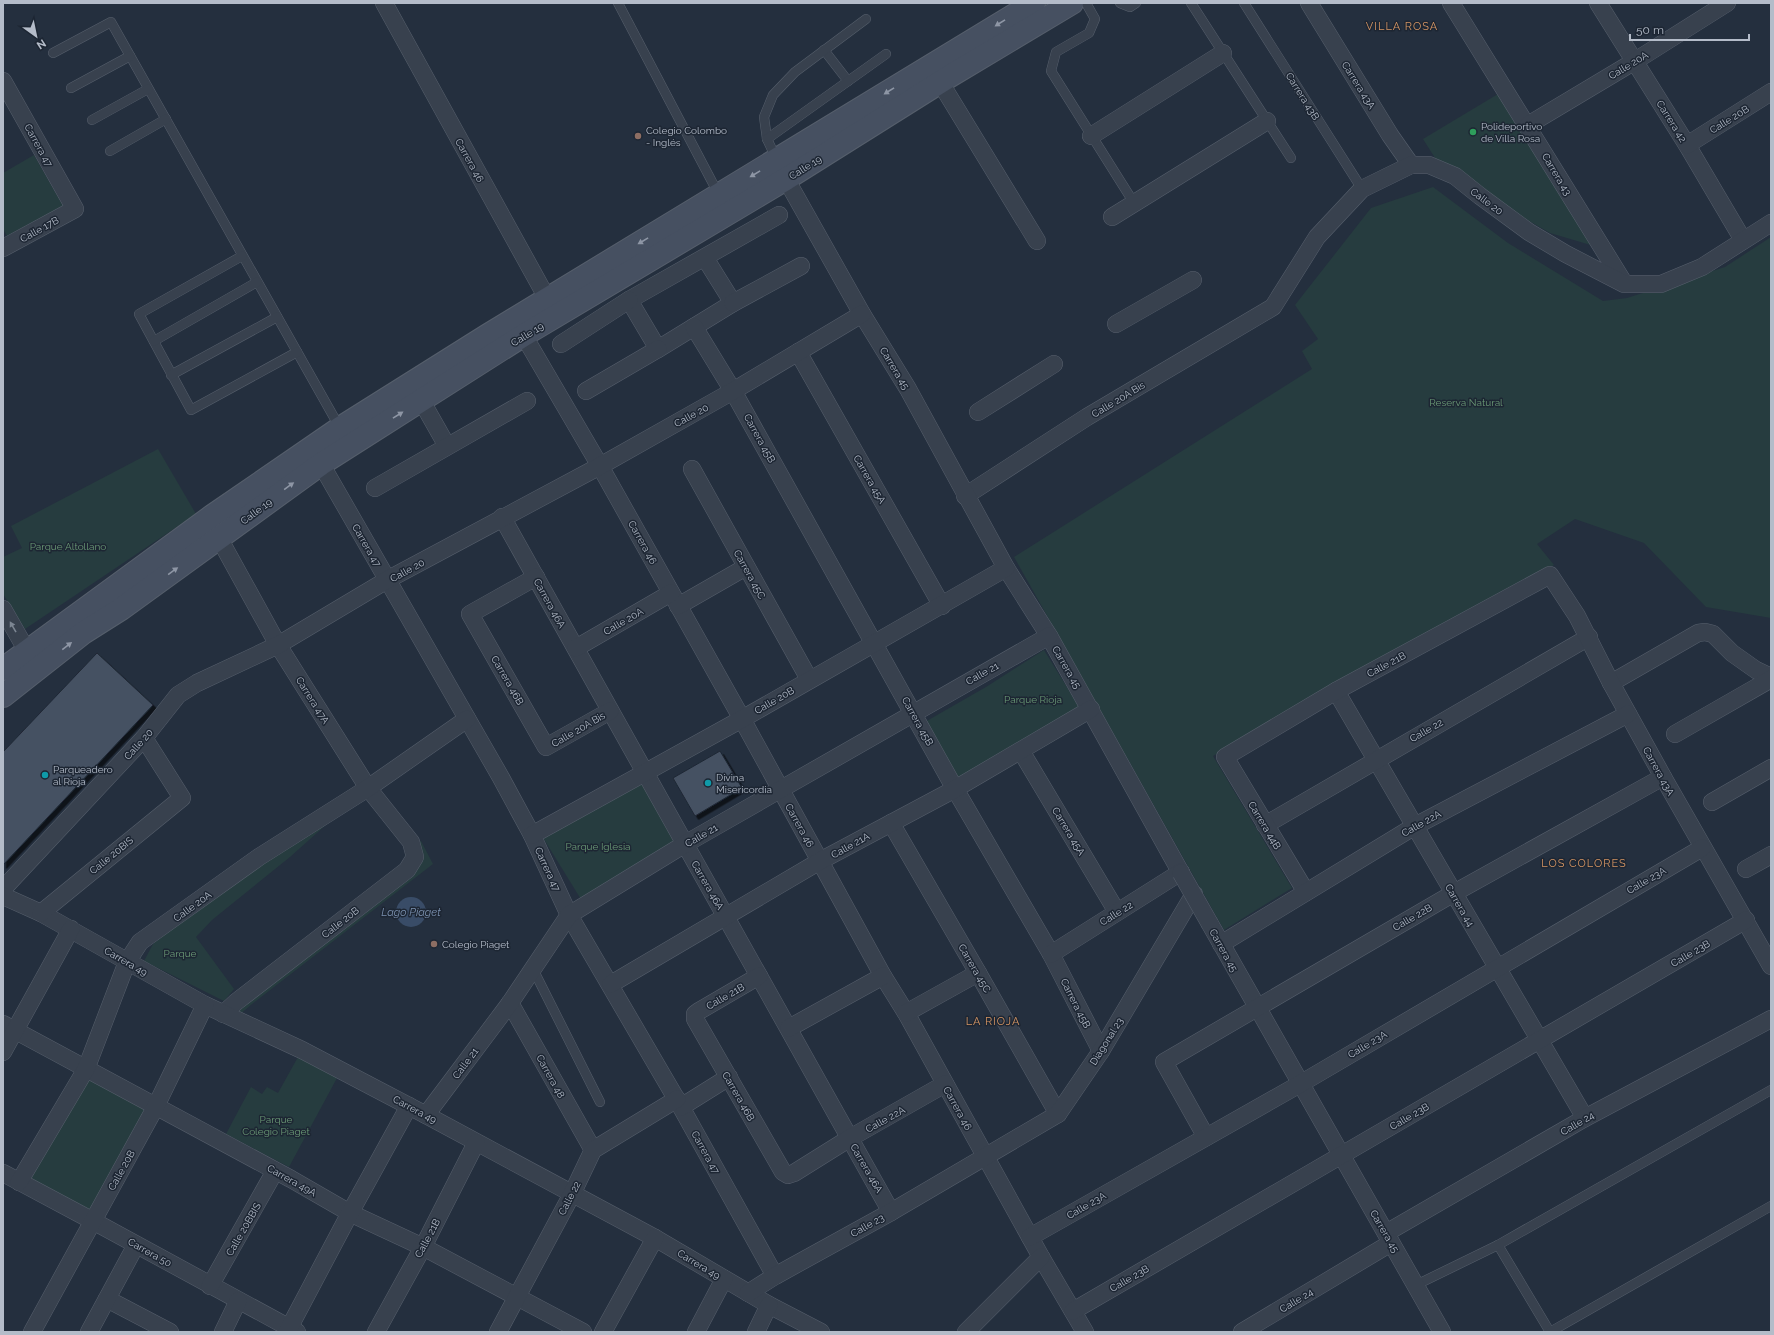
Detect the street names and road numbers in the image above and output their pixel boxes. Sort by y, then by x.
street label: Calle 20A [1607,49,1650,81]
street label: Carrera 43A [1340,59,1378,111]
street label: Carrera 43B [1284,70,1322,122]
street label: Carrera 42 [1654,98,1689,144]
street label: Calle 20B [1708,103,1751,136]
street label: Carrera 47 [22,122,55,169]
street label: Carrera 46 [453,137,486,184]
street label: Carrera 43 [1540,151,1573,197]
street label: Calle 19 [787,153,824,182]
street label: Calle 20 [1468,186,1505,217]
street label: Calle 17B [18,214,61,245]
street label: Calle 19 [509,320,546,348]
street label: Carrera 45 [878,345,912,392]
street label: Calle 20A Bis [1090,379,1147,420]
street label: Calle 20 [672,402,710,429]
street label: Carrera 45B [742,412,778,465]
street label: Carrera 45A [851,453,888,506]
street label: Calle 19 [238,496,274,527]
street label: Carrera 46 [626,519,659,566]
street label: Carrera 47 [350,522,383,569]
street label: Carrera 45C [732,548,768,601]
street label: Calle 20 [388,557,426,584]
street label: Carrera 46A [532,577,568,630]
street label: Calle 20A [601,606,645,637]
street label: Carrera 45 [1050,644,1083,691]
street label: Calle 21B [1365,649,1408,679]
street label: Carrera 46B [489,654,526,707]
street label: Calle 21 [964,660,1001,687]
street label: Carrera 47A [294,675,332,726]
street label: Calle 20B [752,684,796,716]
street label: Carrera 45B [900,695,936,748]
street label: Calle 20A Bis [550,710,607,749]
street label: Calle 22 [1408,717,1445,744]
street label: Calle 20 [122,727,155,762]
street label: Carrera 43A [1641,745,1677,798]
street label: Carrera 44B [1246,799,1283,852]
street label: Carrera 46 [783,802,816,849]
street label: Carrera 45A [1050,805,1087,858]
street label: Calle 22A [1400,808,1443,839]
street label: Calle 21 [683,821,720,849]
street label: Calle 21A [829,830,872,861]
street label: Calle 20BIS [87,835,135,876]
street label: Carrera 47 [533,845,563,894]
street label: Carrera 46A [689,859,726,912]
street label: Calle 23A [1625,865,1668,896]
street label: Carrera 44 [1443,882,1476,929]
street label: Calle 20A [171,889,214,924]
street label: Calle 22 [1098,899,1135,928]
street label: Calle 22B [1391,902,1434,933]
street label: Calle 20B [320,904,361,940]
street label: Carrera 45 [1207,927,1240,974]
street label: Calle 23B [1669,938,1712,969]
street label: Carrera 45C [956,942,993,995]
street label: Carrera 49 [102,945,149,978]
street label: Carrera 45B [1058,977,1093,1030]
street label: Calle 21B [704,981,747,1012]
street label: Diagonal 23 [1088,1016,1125,1067]
street label: Calle 23A [1346,1028,1389,1060]
street label: Calle 21 [450,1045,481,1081]
street label: Carrera 48 [534,1053,567,1100]
street label: Carrera 46B [720,1070,757,1123]
street label: Carrera 46 [941,1085,974,1132]
street label: Carrera 49 [391,1093,439,1126]
street label: Calle 23B [1388,1101,1431,1132]
street label: Calle 22A [864,1104,907,1135]
street label: Calle 24 [1559,1109,1596,1137]
street label: Carrera 47 [689,1129,722,1176]
street label: Carrera 46A [848,1142,885,1195]
street label: Calle 20B [106,1148,137,1192]
street label: Carrera 49A [265,1162,319,1199]
street label: Calle 22 [556,1179,583,1217]
street label: Calle 23A [1065,1190,1108,1221]
street label: Calle 20BBIS [224,1201,263,1258]
street label: Carrera 45 [1368,1208,1401,1255]
street label: Calle 23 [849,1212,886,1239]
street label: Calle 21B [413,1217,442,1260]
street label: Carrera 50 [126,1236,173,1269]
street label: Carrera 49 [675,1247,722,1282]
street label: Calle 23B [1108,1263,1151,1294]
street label: Calle 24 [1278,1286,1315,1315]

